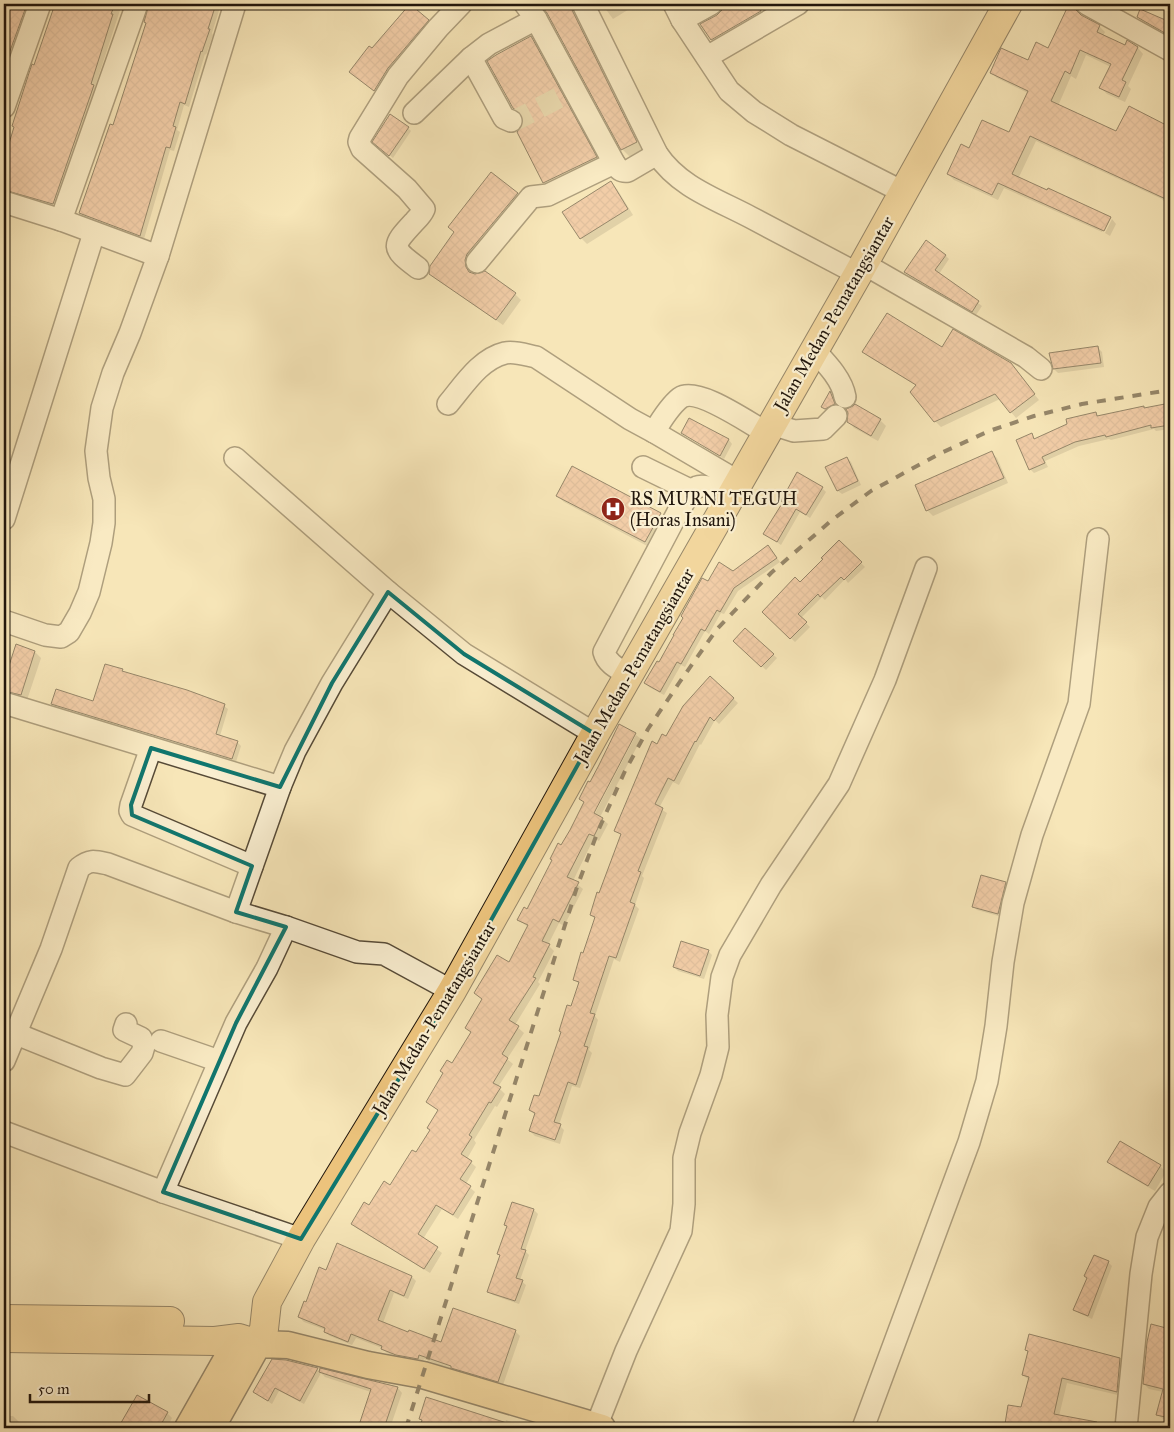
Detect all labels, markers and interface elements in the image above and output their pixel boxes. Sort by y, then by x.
street label: Jalan Medan-Pematangsiantar [768,212,900,418]
place label: RS MURNI TEGUH (Horas Insani) [630,488,797,532]
hospital icon: RS MURNI TEGUH (Horas Insani) [600,496,626,522]
street label: Jalan Medan-Pematangsiantar [568,564,700,770]
street label: Jalan Medan-Pematangsiantar [366,917,502,1121]
scale bar [30,1372,149,1404]
text: 50 m [38,1380,70,1398]

